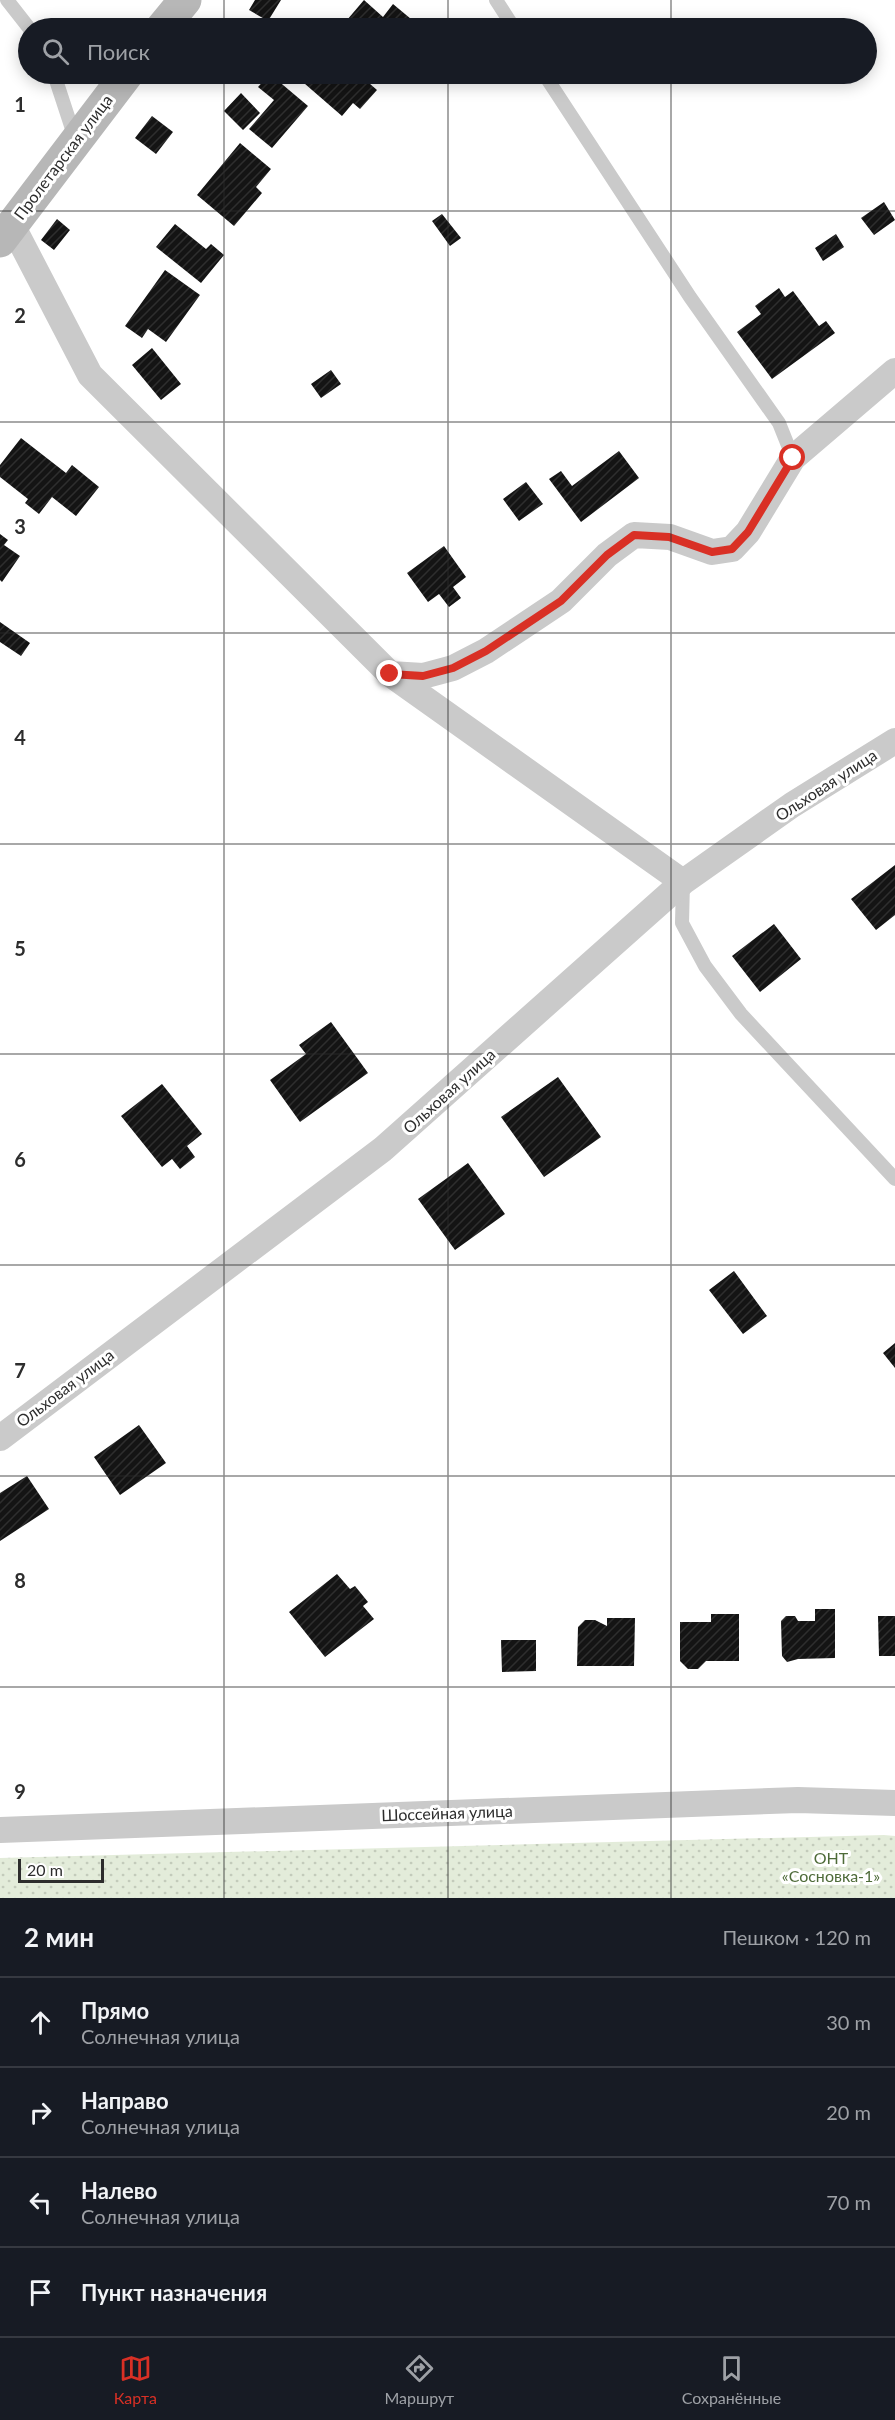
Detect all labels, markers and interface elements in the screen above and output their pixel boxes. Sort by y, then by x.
search box [18,18,877,84]
icon: search [39,35,72,68]
text: Поиск [87,38,150,65]
street label: Пролетарская улица [9,90,116,223]
text: 1 [14,92,26,116]
text: 2 [14,303,26,327]
route start [779,444,805,470]
text: 3 [14,514,26,538]
route end [376,660,402,686]
text: 4 [14,725,26,749]
street label: Ольховая улица [771,745,880,824]
text: 5 [14,936,26,960]
street label: Ольховая улица [399,1044,499,1137]
text: 6 [14,1147,26,1171]
street label: Ольховая улица [12,1345,117,1430]
text: 7 [14,1358,26,1382]
text: 8 [14,1568,26,1592]
text: 9 [14,1779,26,1803]
street label: Шоссейная улица [381,1801,513,1824]
park label: ОНТ «Сосновка-1» [782,1848,880,1885]
scale bar [18,1856,104,1884]
text: 20 m [27,1860,63,1879]
text: 2 мин [24,1921,94,1953]
text: Пешком · 120 m [722,1925,871,1949]
text: Прямо [81,1997,149,2024]
icon: ahead [24,2006,57,2039]
text: 30 m [826,2010,871,2034]
text: Солнечная улица [81,2024,240,2048]
text: Направо [81,2087,169,2114]
icon: right [24,2096,57,2129]
text: 20 m [826,2100,871,2124]
text: Солнечная улица [81,2114,240,2138]
text: Налево [81,2177,157,2204]
icon: left [24,2186,57,2219]
text: 70 m [826,2190,871,2214]
text: Солнечная улица [81,2204,240,2228]
icon: arrive [24,2276,57,2309]
text: Пункт назначения [81,2279,267,2306]
tab: Карта [114,2352,157,2407]
tab: Маршрут [384,2352,454,2407]
tab: Сохранённые [682,2352,781,2407]

